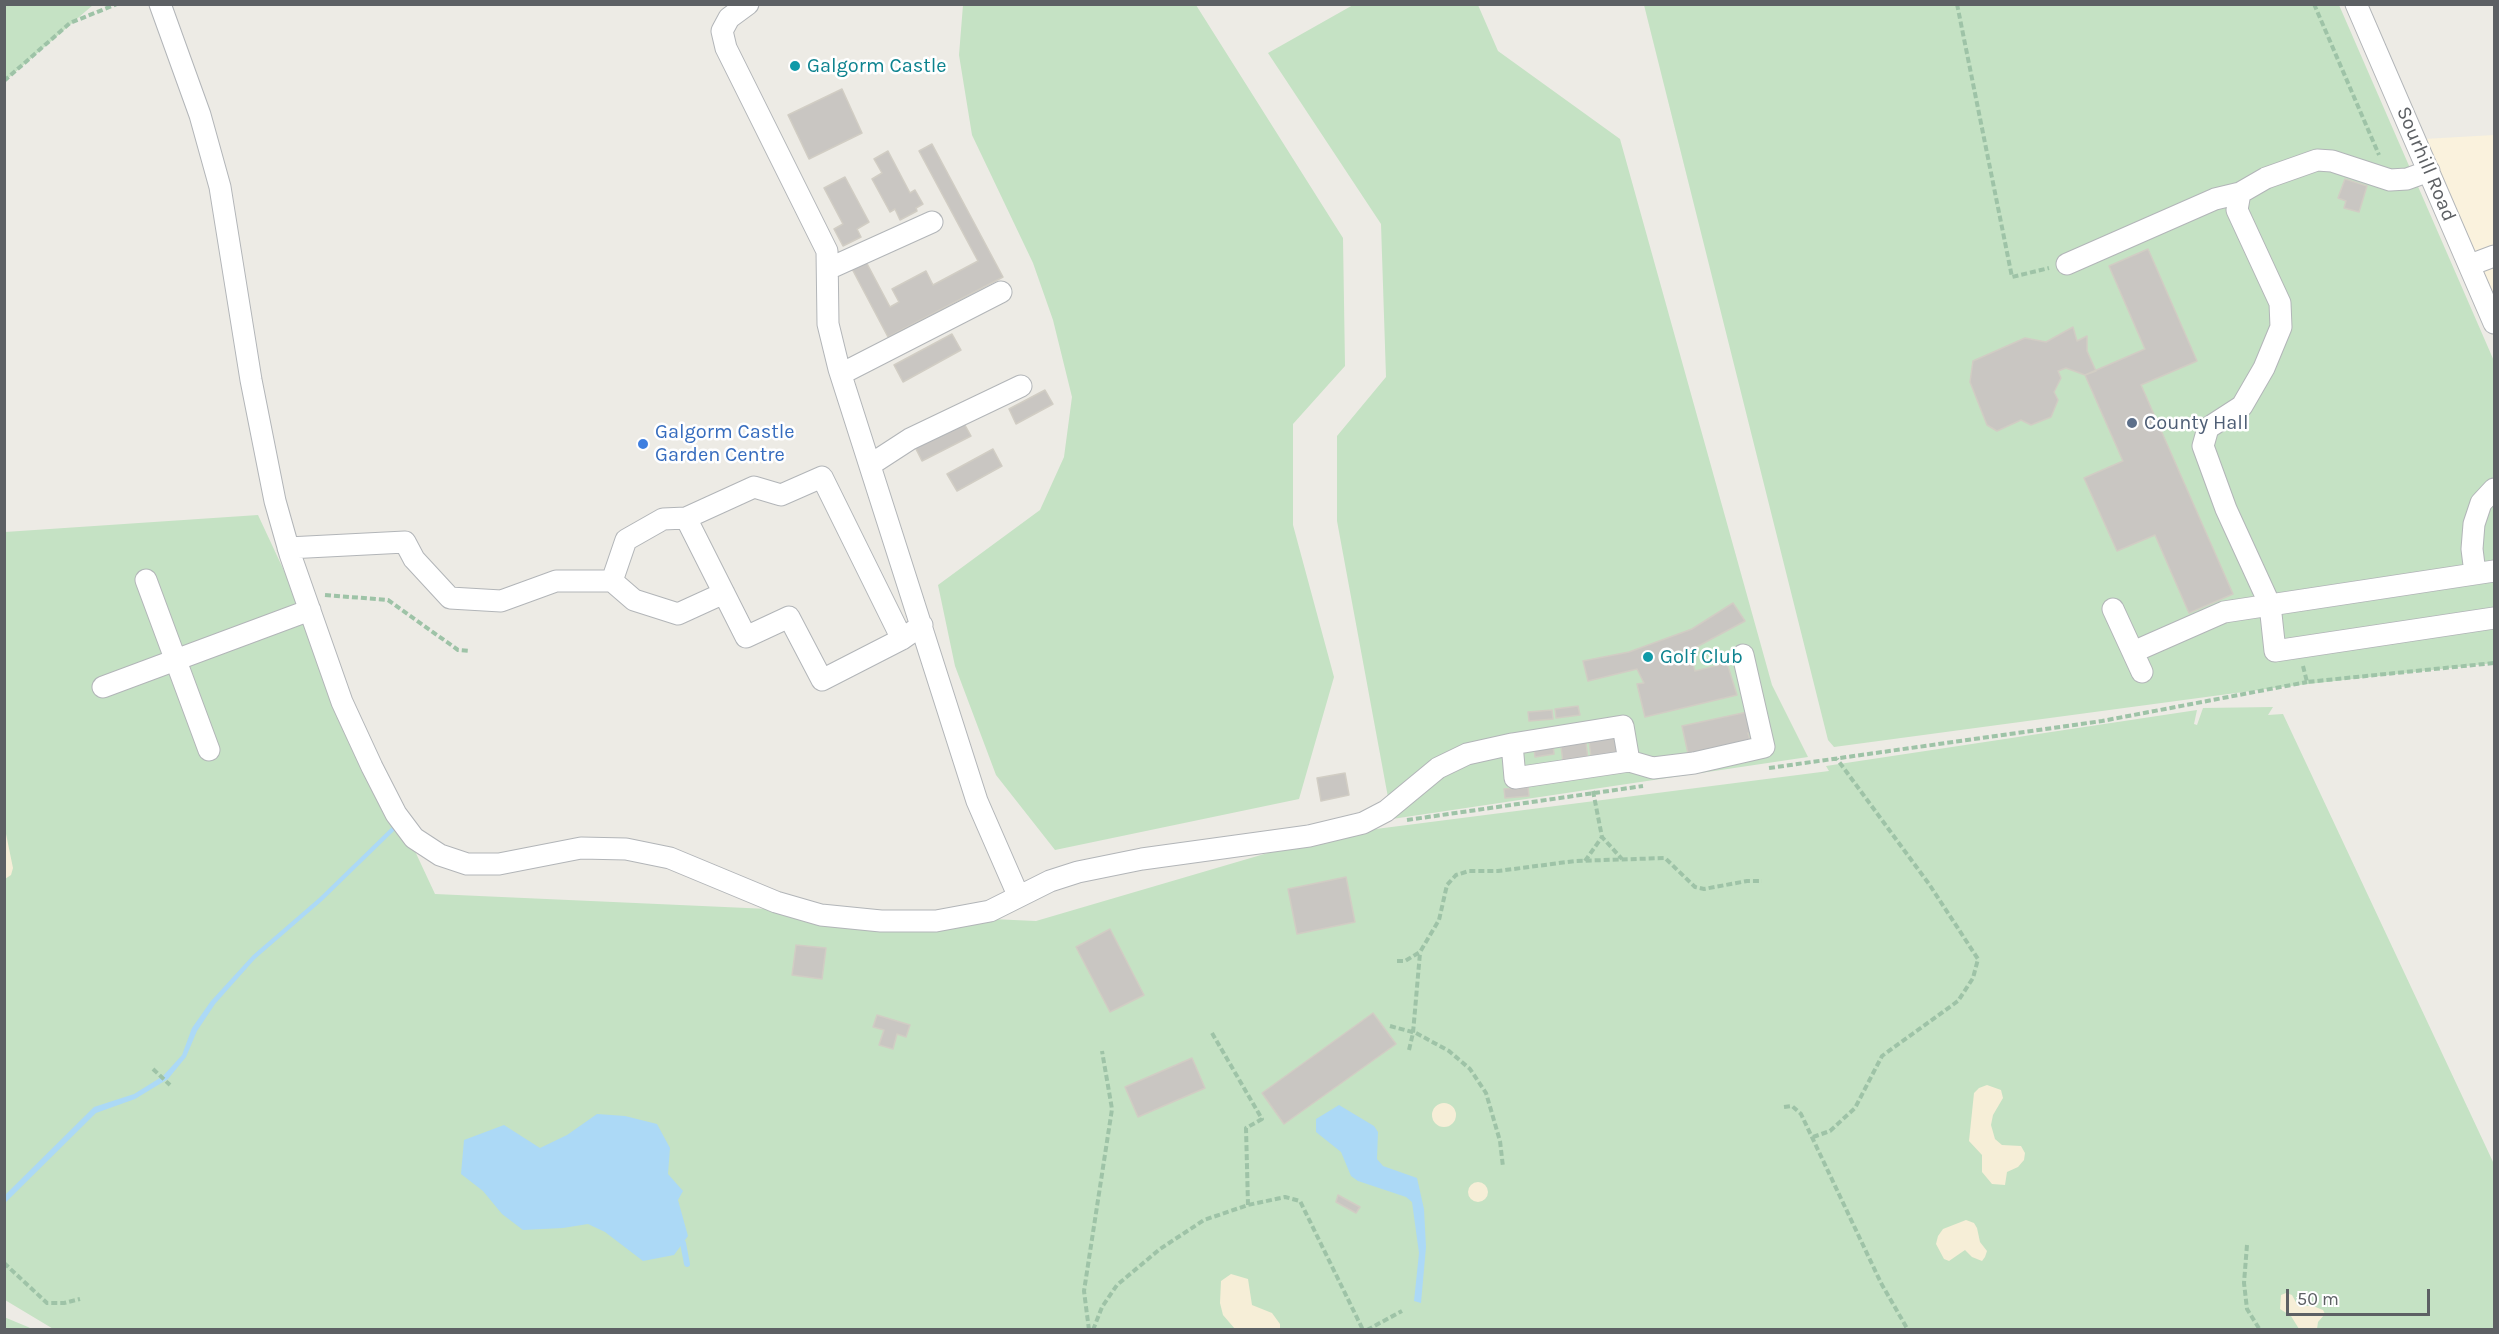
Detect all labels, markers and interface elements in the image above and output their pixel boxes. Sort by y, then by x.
place label: Galgorm Castle [807,54,947,78]
marker: Galgorm Castle [788,59,802,73]
street label: Sourhill Road [2391,103,2461,225]
place label: County Hall [2144,411,2249,435]
marker: County Hall [2125,416,2139,430]
place label: Galgorm Castle Garden Centre [655,420,795,467]
marker: Galgorm Castle Garden Centre [636,437,650,451]
place label: Golf Club [1660,645,1743,669]
marker: Golf Club [1641,650,1655,664]
scale bar [2289,1277,2433,1315]
text: 50 m [2297,1288,2339,1310]

